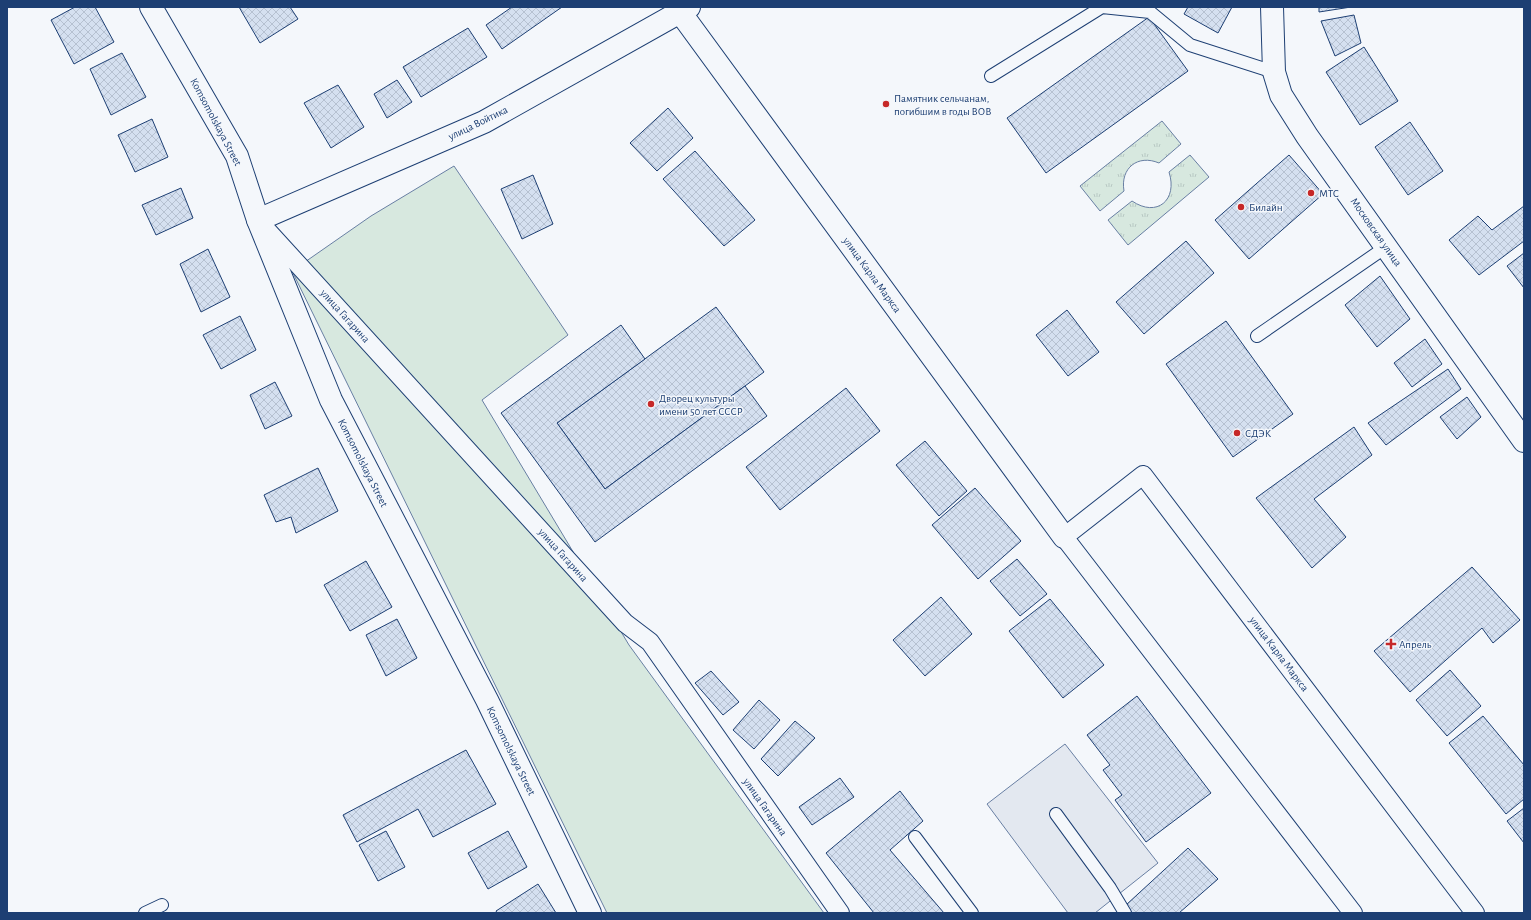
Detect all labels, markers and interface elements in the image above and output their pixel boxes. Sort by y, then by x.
street label: Komsomolskaya Street [188,76,244,168]
place label: Памятник сельчанам, погибшим в годы ВОВ [894,93,991,117]
marker: Памятник сельчанам, погибшим в годы ВОВ [881,99,891,109]
street label: улица Войтика [446,104,509,143]
marker: МТС [1306,188,1316,198]
place label: МТС [1319,188,1339,199]
street label: Московская улица [1348,196,1404,268]
marker: Билайн [1236,202,1246,212]
place label: Билайн [1249,202,1283,213]
street label: улица Карла Маркса [840,234,903,315]
street label: улица Гагарина [318,286,372,345]
place label: Дворец культуры имени 50 лет СССР [659,393,743,417]
marker: Дворец культуры имени 50 лет СССР [646,399,656,409]
street label: Komsomolskaya Street [336,417,390,509]
marker: СДЭК [1232,428,1242,438]
place label: СДЭК [1245,428,1272,439]
street label: улица Гагарина [536,525,590,584]
street label: улица Карла Маркса [1247,614,1311,693]
marker: Апрель [1386,639,1396,649]
place label: Апрель [1399,639,1432,650]
street label: Komsomolskaya Street [485,705,537,798]
street label: улица Гагарина [741,775,789,838]

